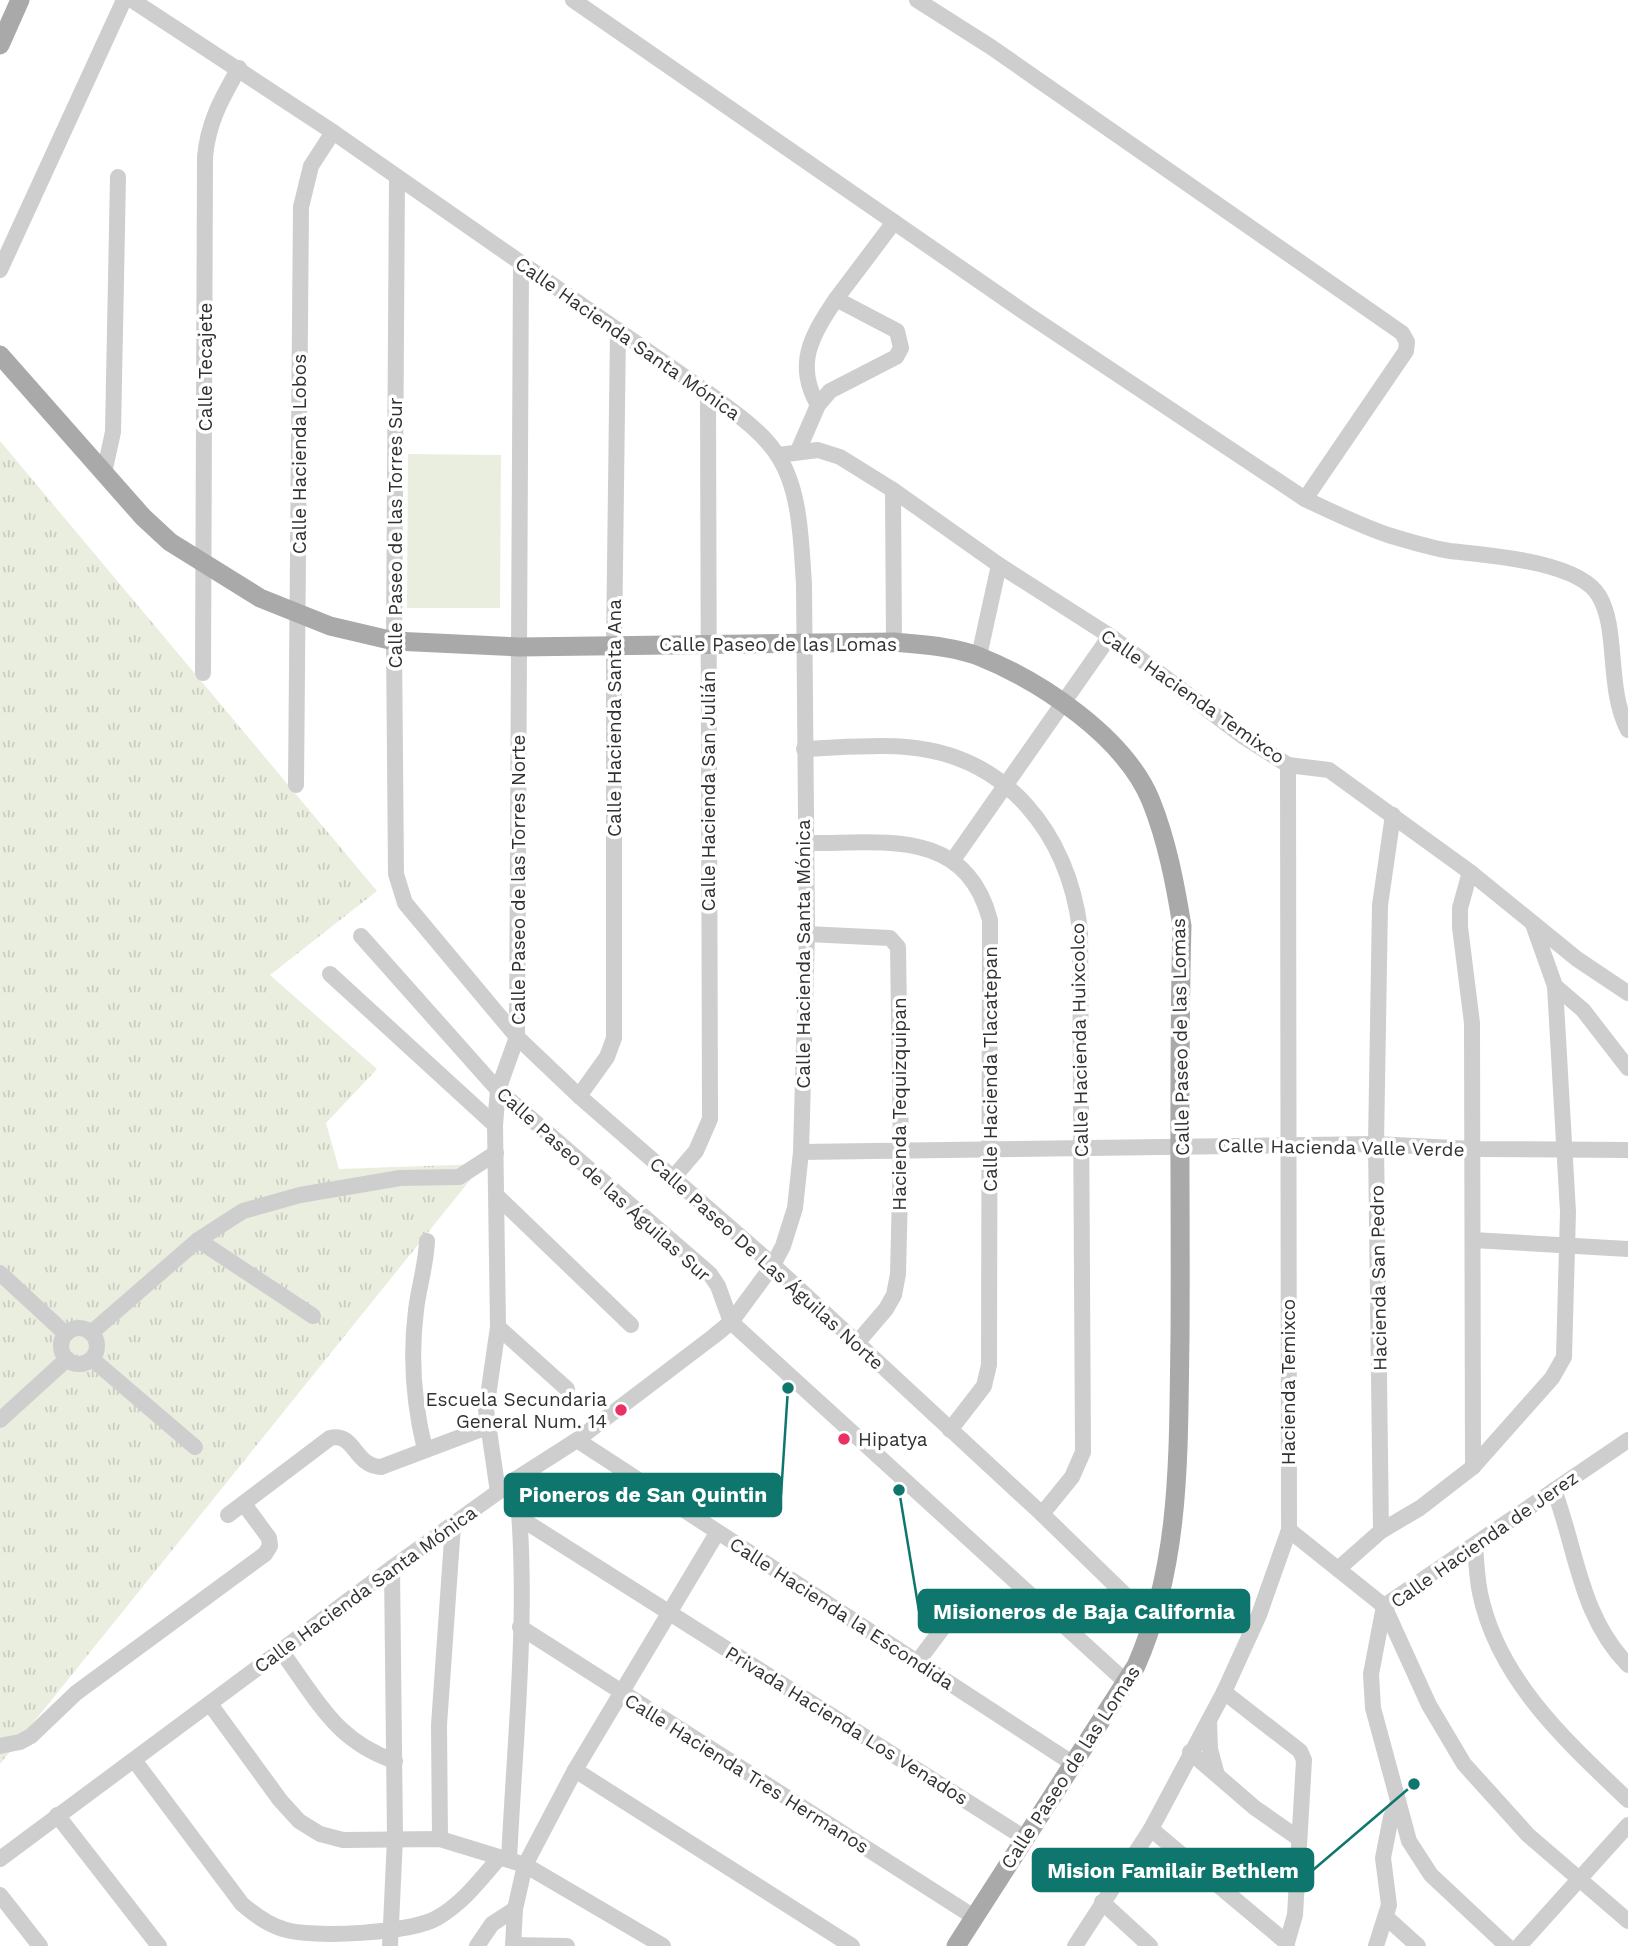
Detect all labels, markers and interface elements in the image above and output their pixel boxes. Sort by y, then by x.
street label: Calle Hacienda Santa Mónica [511,252,745,425]
street label: Calle Tecajete [194,303,217,431]
street label: Calle Hacienda Lobos [288,354,311,554]
street label: Calle Paseo de las Torres Sur [384,397,407,668]
street label: Calle Hacienda Santa Ana [603,599,626,837]
street label: Calle Hacienda Temixco [1096,624,1289,769]
street label: Calle Paseo de las Lomas [659,633,897,656]
street label: Calle Hacienda San Julián [697,671,720,911]
street label: Calle Paseo de las Torres Norte [507,735,530,1025]
street label: Calle Hacienda Santa Mónica [792,819,815,1089]
street label: Calle Paseo de las Lomas [1167,918,1194,1156]
street label: Calle Hacienda Huixcolco [1066,922,1093,1158]
street label: Calle Hacienda Tlacatepan [979,946,1002,1192]
street label: Hacienda Tequizquipan [888,997,911,1211]
street label: Calle Paseo de las Águilas Sur [492,1082,715,1287]
street label: Calle Hacienda Valle Verde [1217,1134,1465,1161]
street label: Calle Paseo De Las Águilas Norte [645,1152,888,1375]
street label: Hacienda San Pedro [1365,1185,1392,1371]
street label: Hacienda Temixco [1277,1299,1300,1465]
place label: Escuela Secundaria General Num. 14 [425,1388,607,1433]
marker: Escuela Secundaria General Num. 14 [613,1402,629,1418]
place label: Hipatya [858,1428,928,1451]
marker: Hipatya [836,1431,852,1447]
street label: Calle Hacienda de Jerez [1386,1466,1582,1613]
callout: Pioneros de San Quintin [505,1474,781,1516]
text: Pioneros de San Quintin [519,1482,767,1507]
street label: Calle Hacienda Santa Mónica [250,1501,481,1678]
street label: Calle Hacienda la Escondida [725,1532,958,1695]
callout: Misioneros de Baja California [919,1590,1249,1632]
text: Misioneros de Baja California [933,1599,1236,1624]
street label: Privada Hacienda Los Venados [721,1641,972,1810]
street label: Calle Paseo de las Lomas [996,1661,1145,1873]
street label: Calle Hacienda Tres Hermanos [620,1689,873,1858]
callout: Mision Familair Bethlem [1033,1849,1313,1891]
text: Mision Familair Bethlem [1047,1858,1299,1883]

